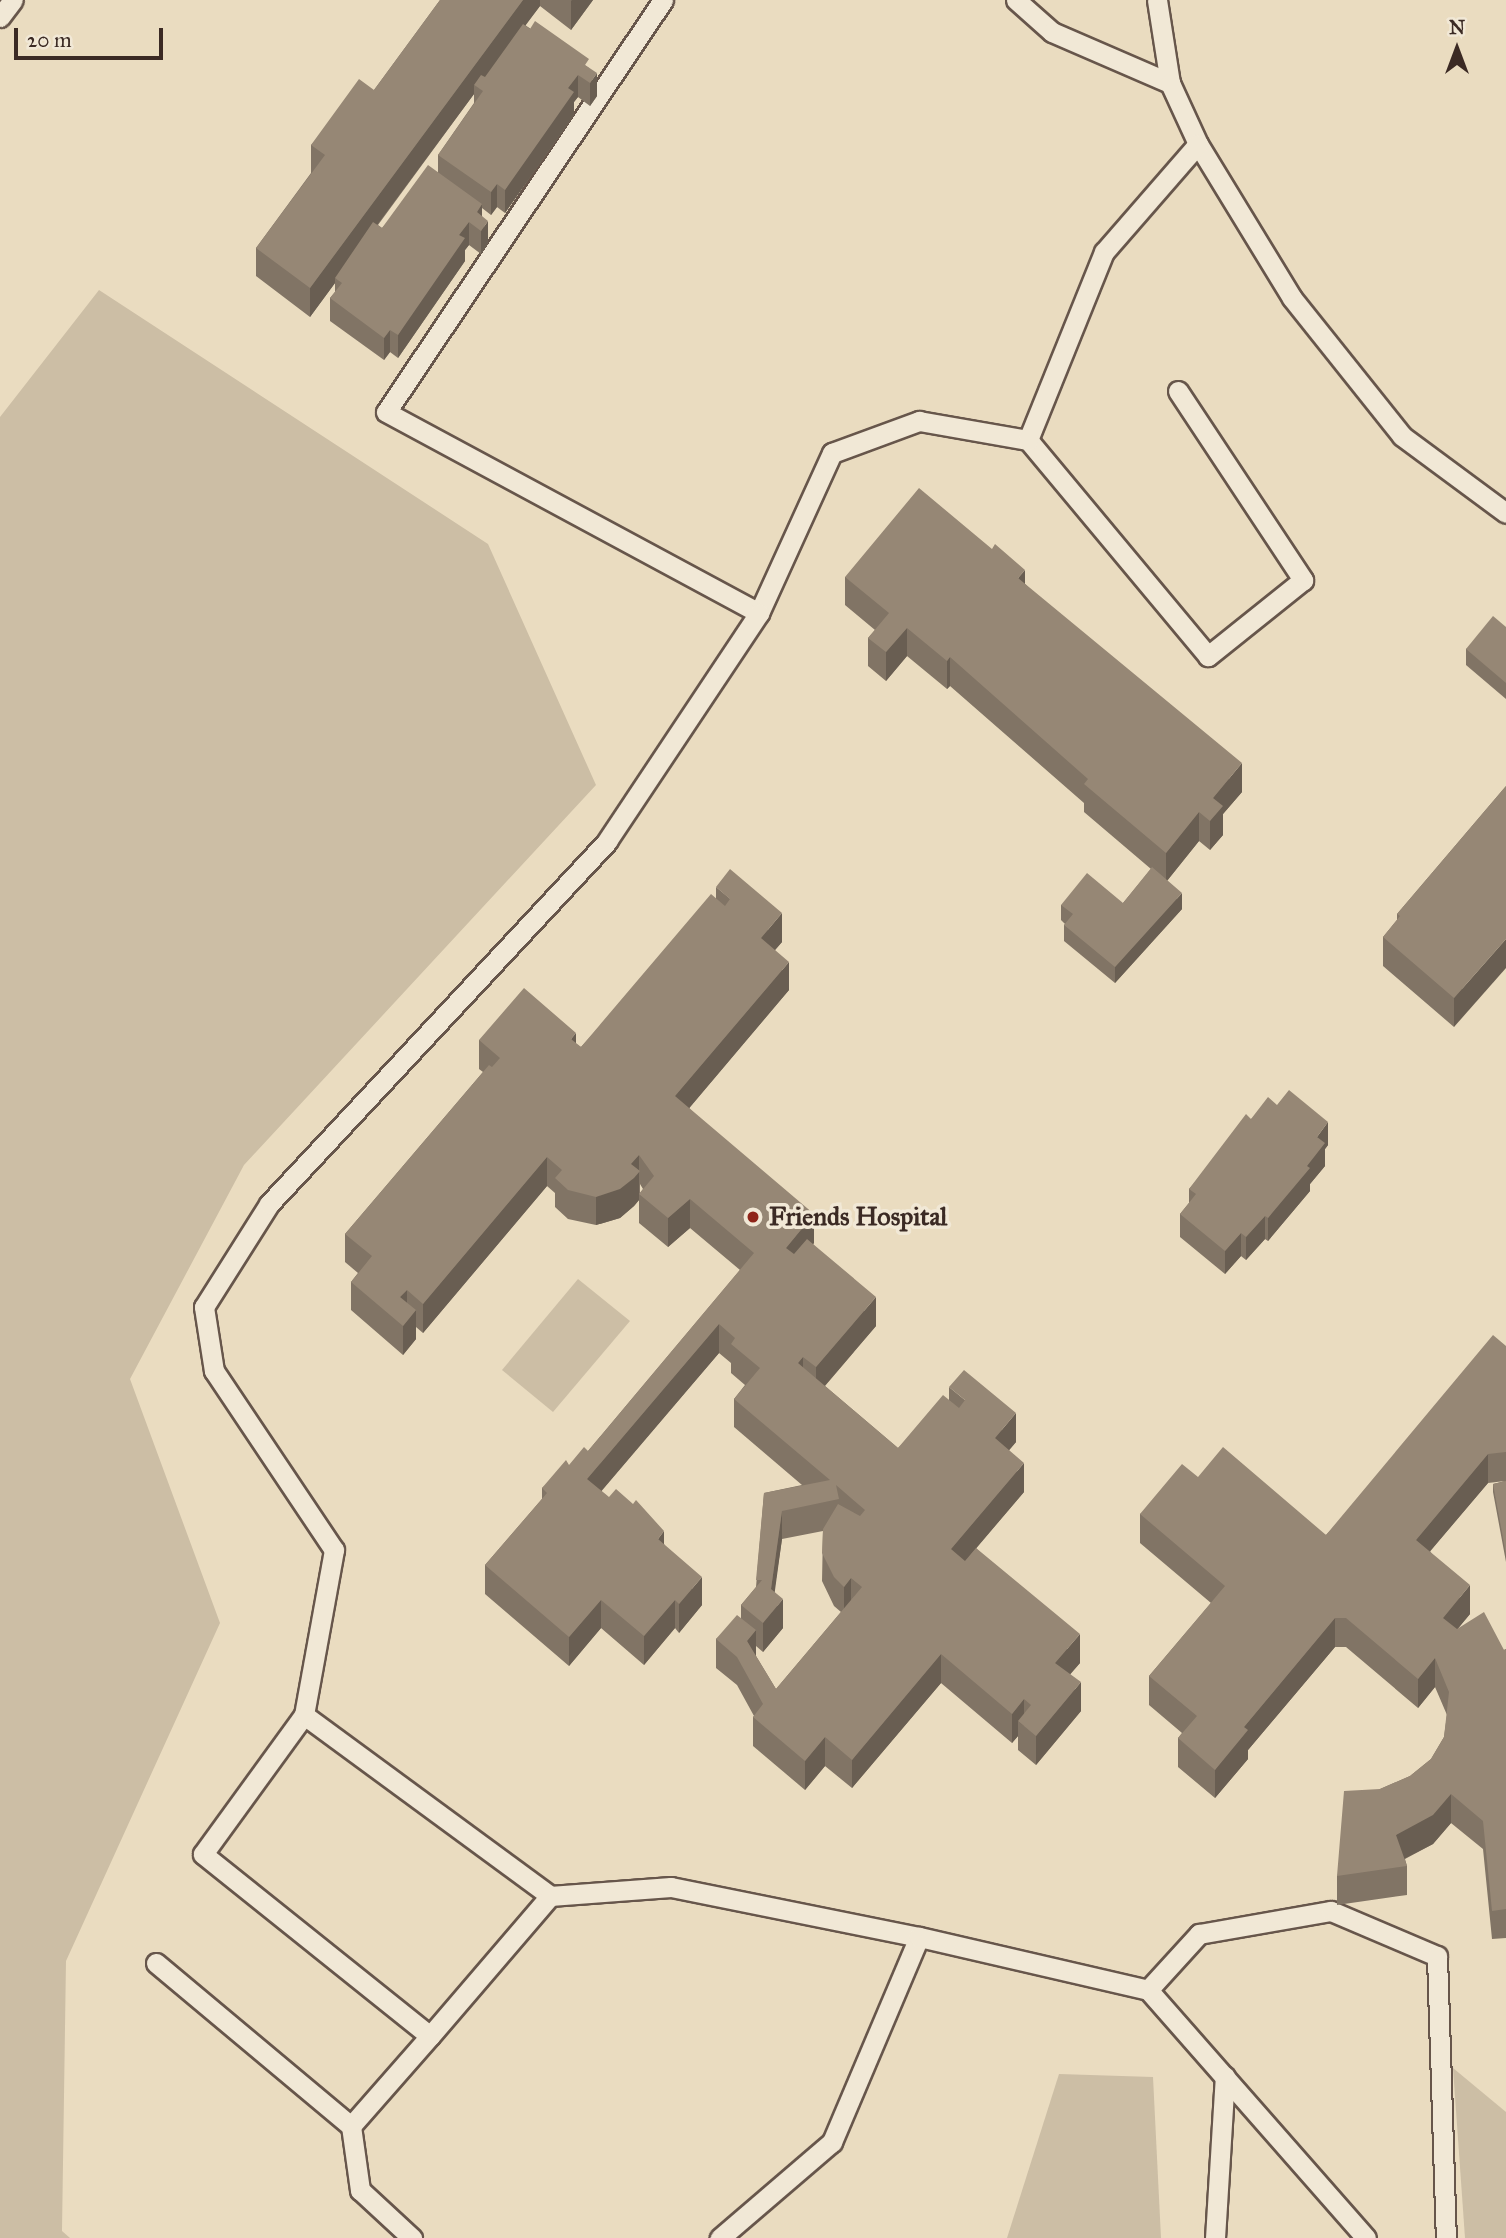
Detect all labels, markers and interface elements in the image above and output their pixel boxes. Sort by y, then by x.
scale bar [18,14,166,58]
north arrow [1422,14,1492,84]
text: N [1449,16,1465,39]
text: 20 m [27,27,72,53]
place label: Friends Hospital [769,1201,947,1233]
marker: Friends Hospital [743,1207,763,1227]

